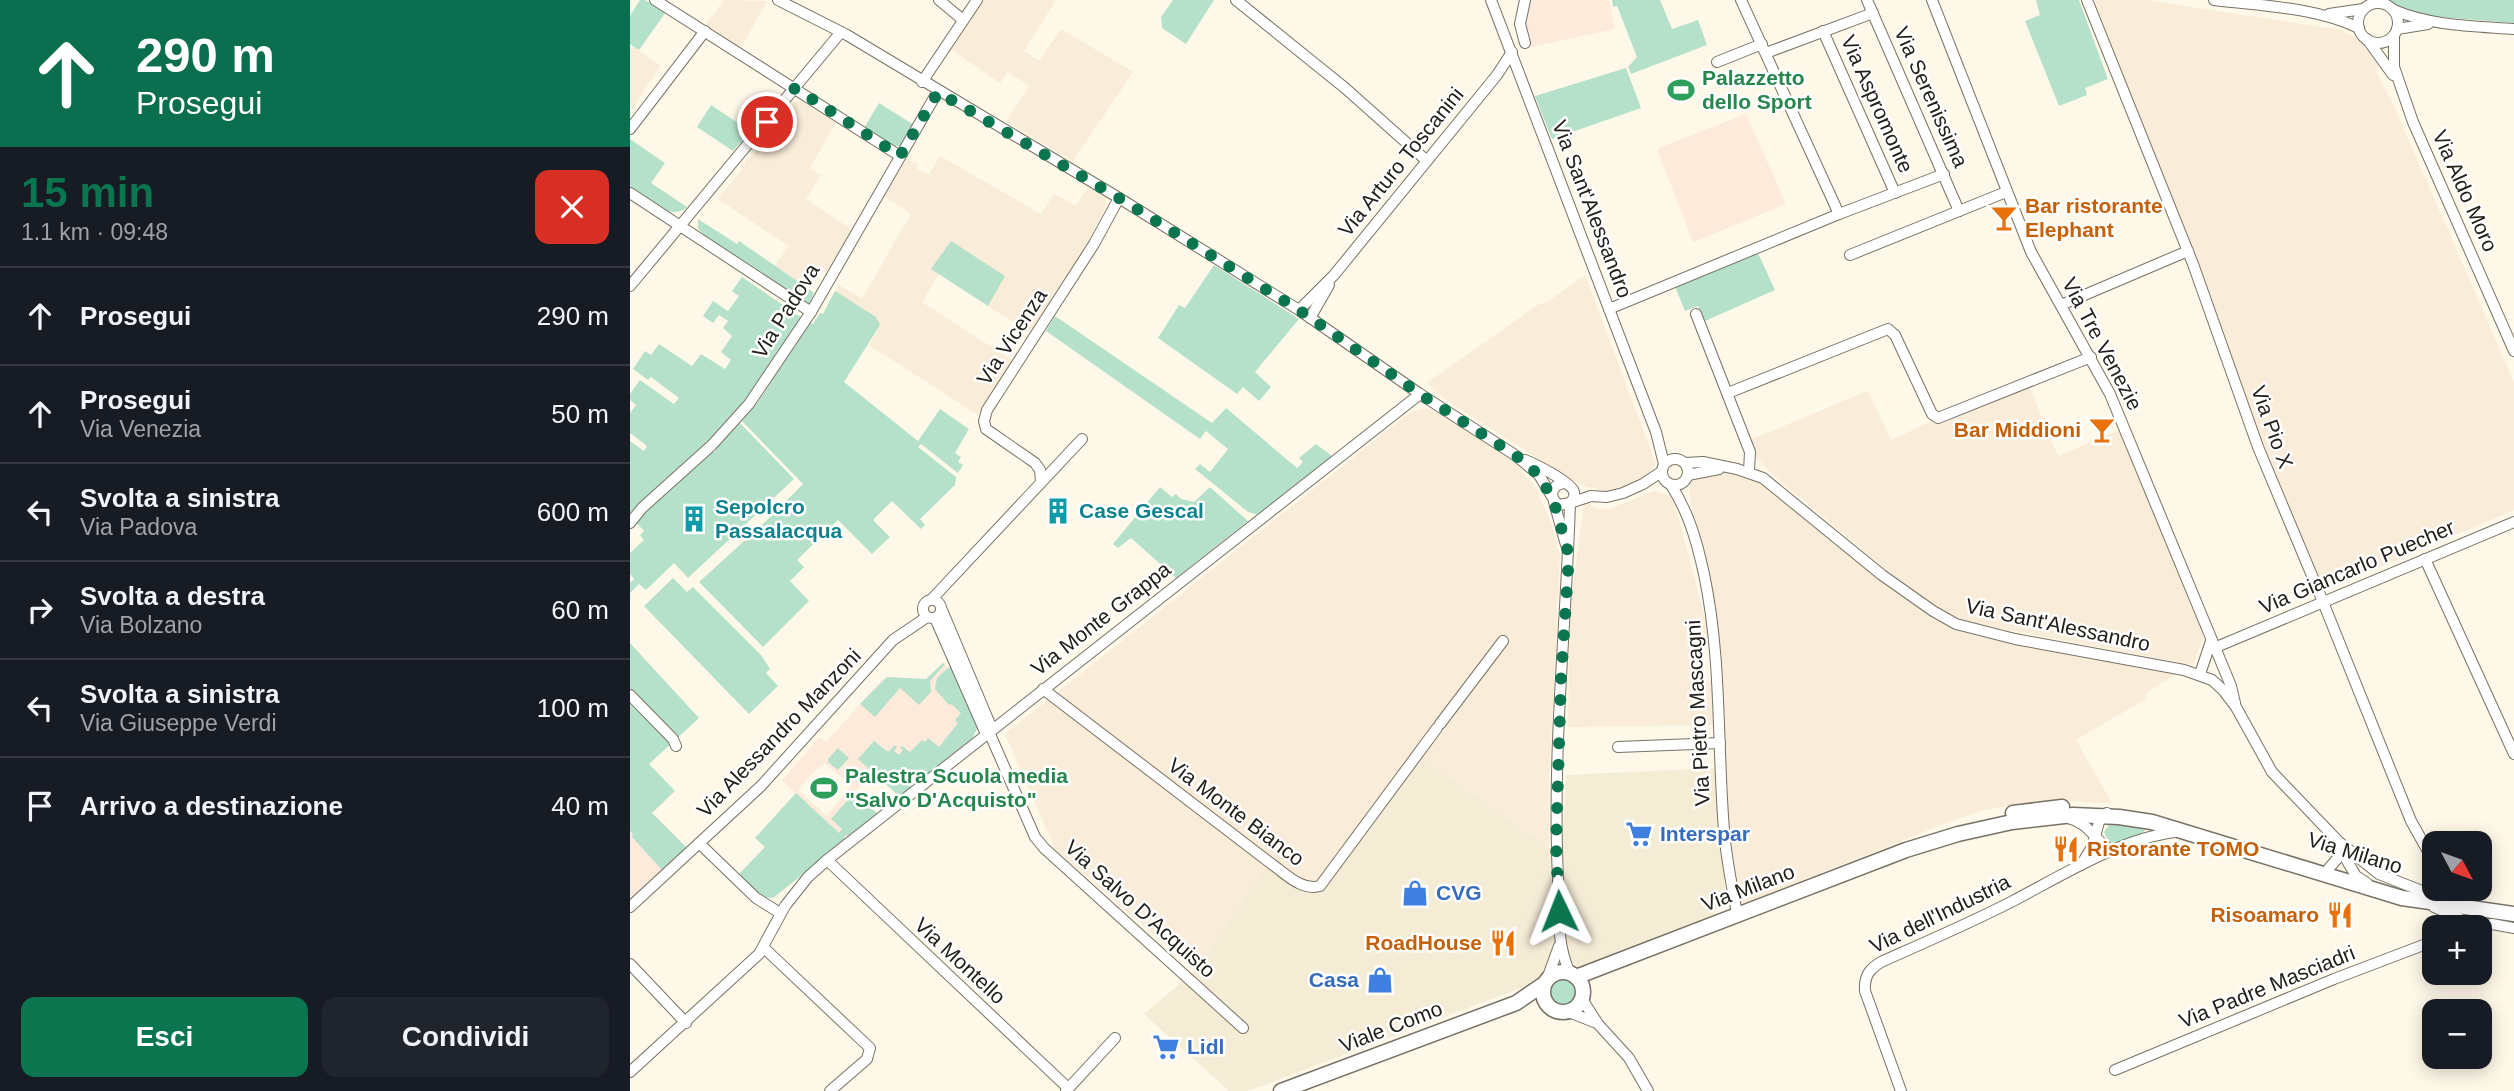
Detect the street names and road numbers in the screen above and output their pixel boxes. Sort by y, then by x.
street label: Via Serenissima [1890,23,1973,171]
street label: Via Aspromonte [1837,32,1918,176]
street label: Via Arturo Toscanini [1334,83,1468,241]
street label: Via Sant'Alessandro [1548,117,1637,301]
street label: Via Aldo Moro [2428,127,2502,255]
street label: Via Padova [747,259,824,362]
street label: Via Tre Venezie [2058,274,2147,414]
street label: Via Vicenza [972,284,1051,389]
street label: Via Pio X [2247,382,2298,471]
street label: Via Giancarlo Puecher [2256,515,2458,618]
street label: Via Monte Grappa [1027,557,1175,680]
street label: Via Sant'Alessandro [1964,594,2152,655]
street label: Via Pietro Mascagni [1681,619,1714,807]
street label: Via Alessandro Manzoni [692,644,865,822]
street label: Via Monte Bianco [1164,753,1309,870]
street label: Via Milano [2305,827,2405,878]
street label: Via Salvo D'Acquisto [1061,835,1220,982]
street label: Via Milano [1698,859,1798,916]
street label: Via dell'Industria [1866,870,2014,957]
street label: Via Montello [910,913,1010,1008]
street label: Via Padre Masciadri [2176,941,2358,1032]
street label: Viale Como [1336,996,1445,1057]

